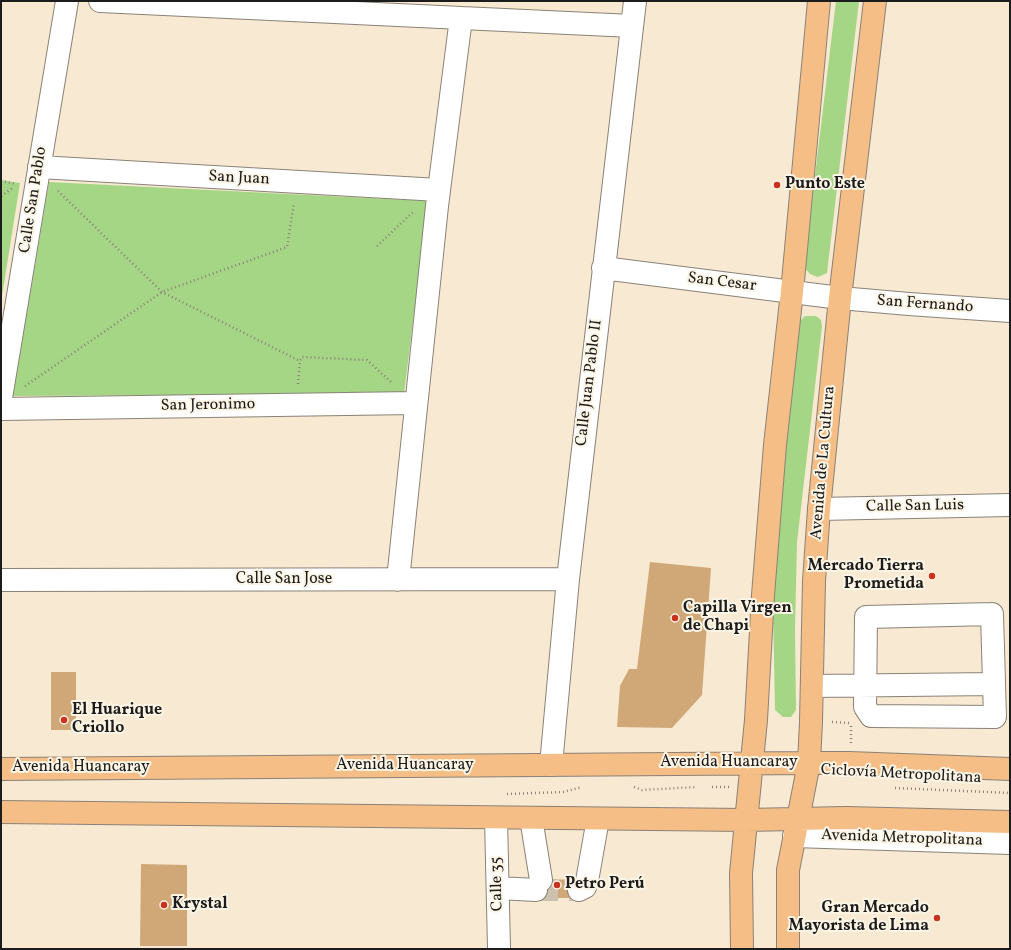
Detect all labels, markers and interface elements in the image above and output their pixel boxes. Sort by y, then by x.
street label: Calle San Pablo [16,145,52,255]
street label: San Juan [208,168,270,190]
place label: Punto Este [785,175,865,195]
marker: Punto Este [772,180,782,190]
street label: San Cesar [687,269,757,297]
street label: San Fernando [876,292,974,318]
street label: Calle Juan Pablo II [573,319,607,447]
street label: Avenida de La Cultura [808,385,840,541]
street label: San Jeronimo [161,396,255,416]
street label: Calle San Luis [866,497,964,517]
place label: Mercado Tierra Prometida [808,557,924,595]
street label: Calle San Jose [236,570,332,590]
marker: Mercado Tierra Prometida [927,571,937,581]
place label: Capilla Virgen de Chapi [683,599,792,637]
marker: Capilla Virgen de Chapi [670,613,680,623]
place label: El Huarique Criollo [72,701,162,739]
marker: El Huarique Criollo [59,715,69,725]
street label: Avenida Huancaray [660,753,798,773]
street label: Avenida Huancaray [336,756,474,776]
street label: Avenida Huancaray [12,758,150,778]
street label: Ciclovía Metropolitana [820,761,982,789]
street label: Avenida Metropolitana [821,827,983,851]
street label: Calle 35 [488,857,508,911]
place label: Petro Perú [565,875,644,895]
marker: Petro Perú [552,880,562,890]
place label: Krystal [172,895,228,915]
place label: Gran Mercado Mayorista de Lima [788,899,929,937]
marker: Krystal [159,900,169,910]
marker: Gran Mercado Mayorista de Lima [932,913,942,923]

